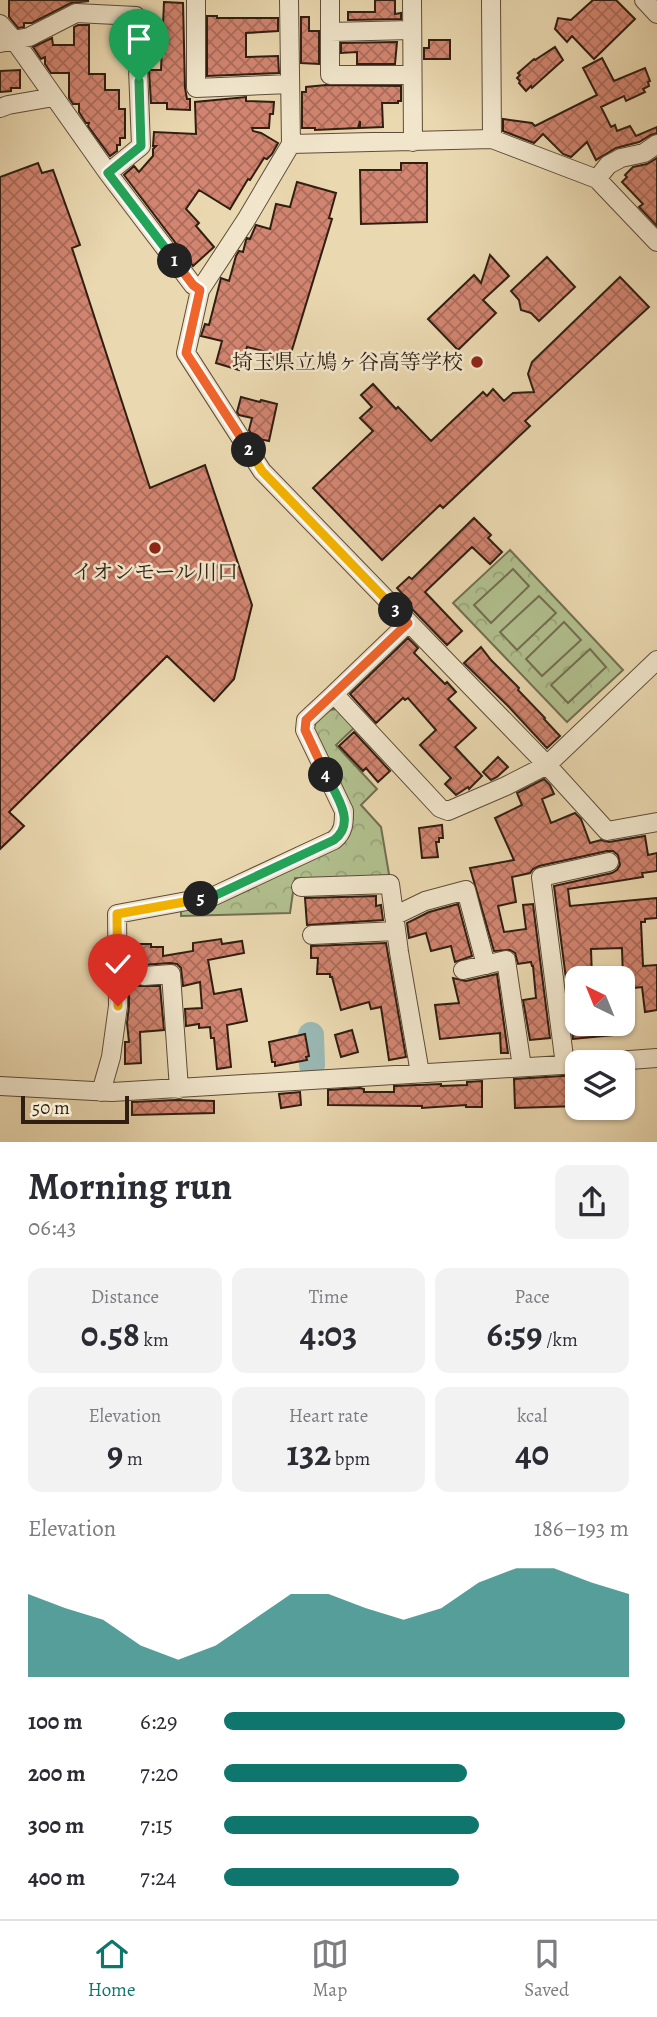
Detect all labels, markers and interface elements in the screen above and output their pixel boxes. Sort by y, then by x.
pin [109,9,169,81]
icon: arrive [120,20,158,58]
pin: 1 [158,244,192,278]
text: 1 [171,247,178,273]
place label: 埼玉県立鳩ヶ谷高等学校 [232,348,463,376]
marker: 埼玉県立鳩ヶ谷高等学校 [469,354,485,370]
pin: 2 [232,433,266,468]
text: 2 [244,436,253,462]
marker: イオンモール川口 [147,540,163,556]
place label: イオンモール川口 [72,558,238,586]
pin: 3 [378,592,414,628]
text: 3 [391,596,400,622]
pin: 4 [308,758,344,792]
text: 4 [321,761,330,787]
pin: 5 [184,881,218,916]
text: 5 [196,885,205,911]
pin [88,934,148,1006]
icon: check [99,945,137,983]
north arrow [565,966,635,1036]
map controls [565,966,635,1120]
button: layers [565,1050,635,1120]
scale bar [21,1093,130,1125]
text: 50 m [32,1095,70,1121]
text: Morning run [28,1160,232,1212]
button: share [555,1165,629,1239]
text: 06:43 [28,1212,76,1243]
text: Distance [91,1284,159,1310]
text: Time [309,1284,348,1310]
text: Pace [515,1284,550,1310]
text: 0.58 [81,1310,140,1358]
text: 4:03 [300,1310,357,1358]
text: 6:59 [487,1310,542,1358]
text: km [140,1327,169,1353]
text: /km [542,1327,578,1353]
text: Elevation [88,1403,161,1429]
text: Heart rate [289,1403,368,1429]
text: kcal [517,1403,547,1429]
text: 9 [107,1429,123,1477]
text: 132 [287,1429,331,1477]
text: 40 [515,1429,549,1477]
text: m [123,1446,143,1472]
text: bpm [331,1446,370,1472]
text: Elevation [28,1513,116,1544]
text: 186–193 m [534,1513,629,1544]
text: 100 m [28,1706,83,1737]
text: 6:29 [140,1706,178,1737]
text: 200 m [28,1758,86,1789]
text: 7:20 [140,1758,178,1789]
text: 300 m [28,1810,84,1841]
text: 7:15 [140,1810,173,1841]
text: 400 m [28,1862,85,1893]
text: 7:24 [140,1862,176,1893]
tab: Home [88,1935,135,2003]
tab: Map [311,1935,349,2003]
tab: Saved [524,1935,569,2003]

